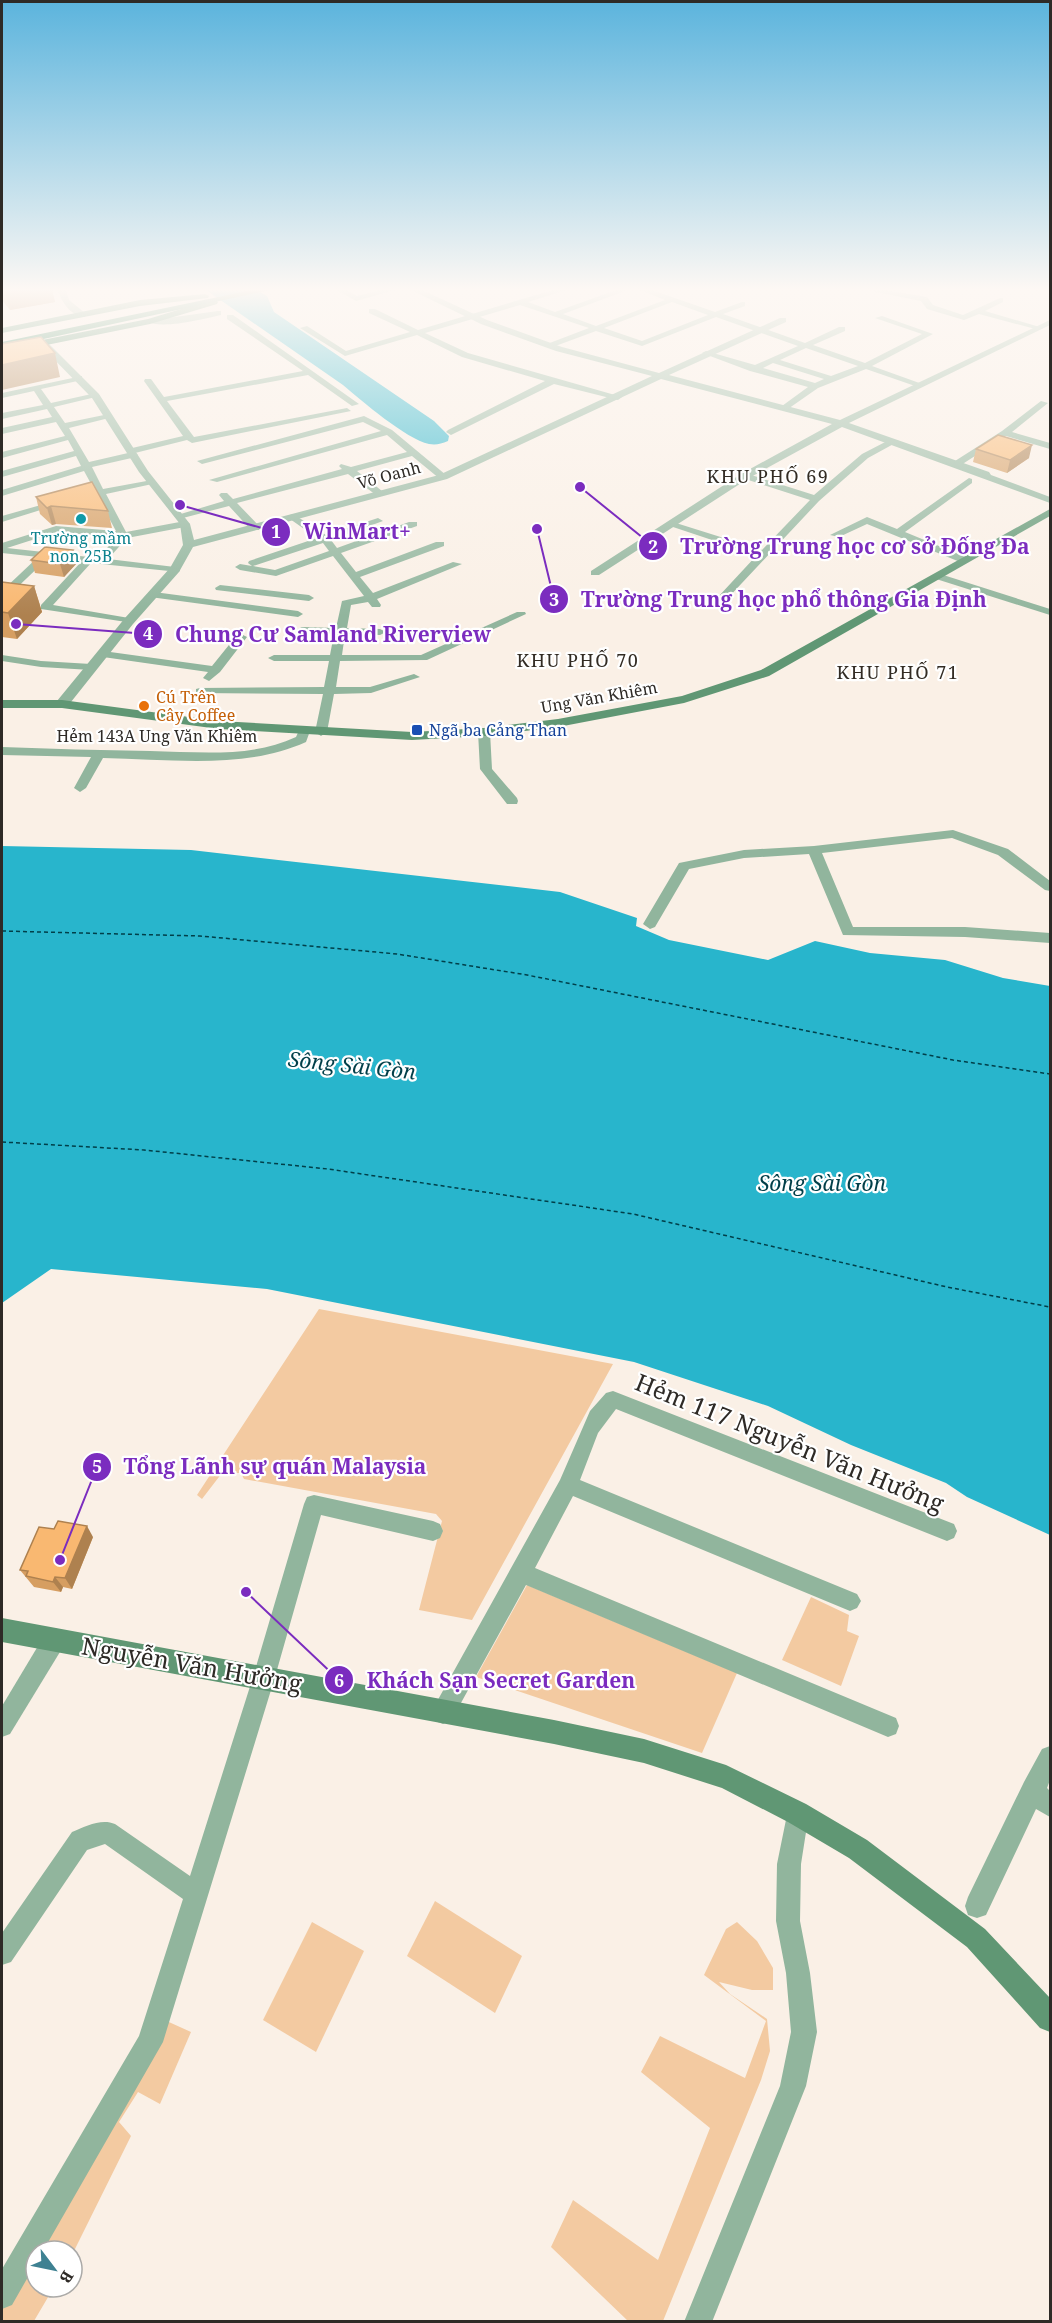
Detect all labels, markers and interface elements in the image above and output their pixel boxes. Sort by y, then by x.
street label: Võ Oanh [355,456,423,494]
district label: KHU PHỐ 69 [707,464,829,488]
marker: Trường mầm non 25B [74,512,88,526]
callout: WinMart+ [261,512,423,551]
text: WinMart+ [303,517,411,545]
text: 1 [271,519,281,543]
place label: Trường mầm non 25B [31,527,131,567]
callout: Trường Trung học cơ sở Đống Đa [638,527,1041,566]
text: Trường Trung học cơ sở Đống Đa [680,532,1030,560]
text: 2 [648,534,658,558]
callout: Trường Trung học phổ thông Gia Định [539,580,999,619]
text: Trường Trung học phổ thông Gia Định [581,585,987,613]
text: 3 [549,587,559,611]
callout: Chung Cư Samland Riverview [133,615,503,654]
text: Chung Cư Samland Riverview [175,620,491,648]
text: 4 [143,621,153,645]
district label: KHU PHỐ 70 [517,648,639,672]
district label: KHU PHỐ 71 [837,660,959,684]
street label: Ung Văn Khiêm [539,676,659,718]
place label: Cú Trên Cây Coffee [156,686,235,726]
marker: Cú Trên Cây Coffee [137,699,151,713]
place label: Ngã ba Cảng Than [429,719,567,741]
marker: Ngã ba Cảng Than [410,723,424,737]
street label: Hẻm 143A Ung Văn Khiêm [57,725,257,747]
water label: Sông Sài Gòn [287,1044,418,1086]
water label: Sông Sài Gòn [758,1169,887,1197]
street label: Hẻm 117 Nguyễn Văn Hưởng [631,1365,949,1519]
callout: Tổng Lãnh sự quán Malaysia [82,1447,439,1486]
text: Tổng Lãnh sự quán Malaysia [124,1452,426,1480]
text: 5 [92,1454,102,1478]
street label: Nguyễn Văn Hưởng [79,1628,305,1700]
callout: Khách Sạn Secret Garden [324,1661,647,1700]
text: Khách Sạn Secret Garden [367,1666,635,1694]
text: 6 [334,1668,344,1692]
north arrow [24,2239,84,2299]
text: B [54,2267,79,2288]

